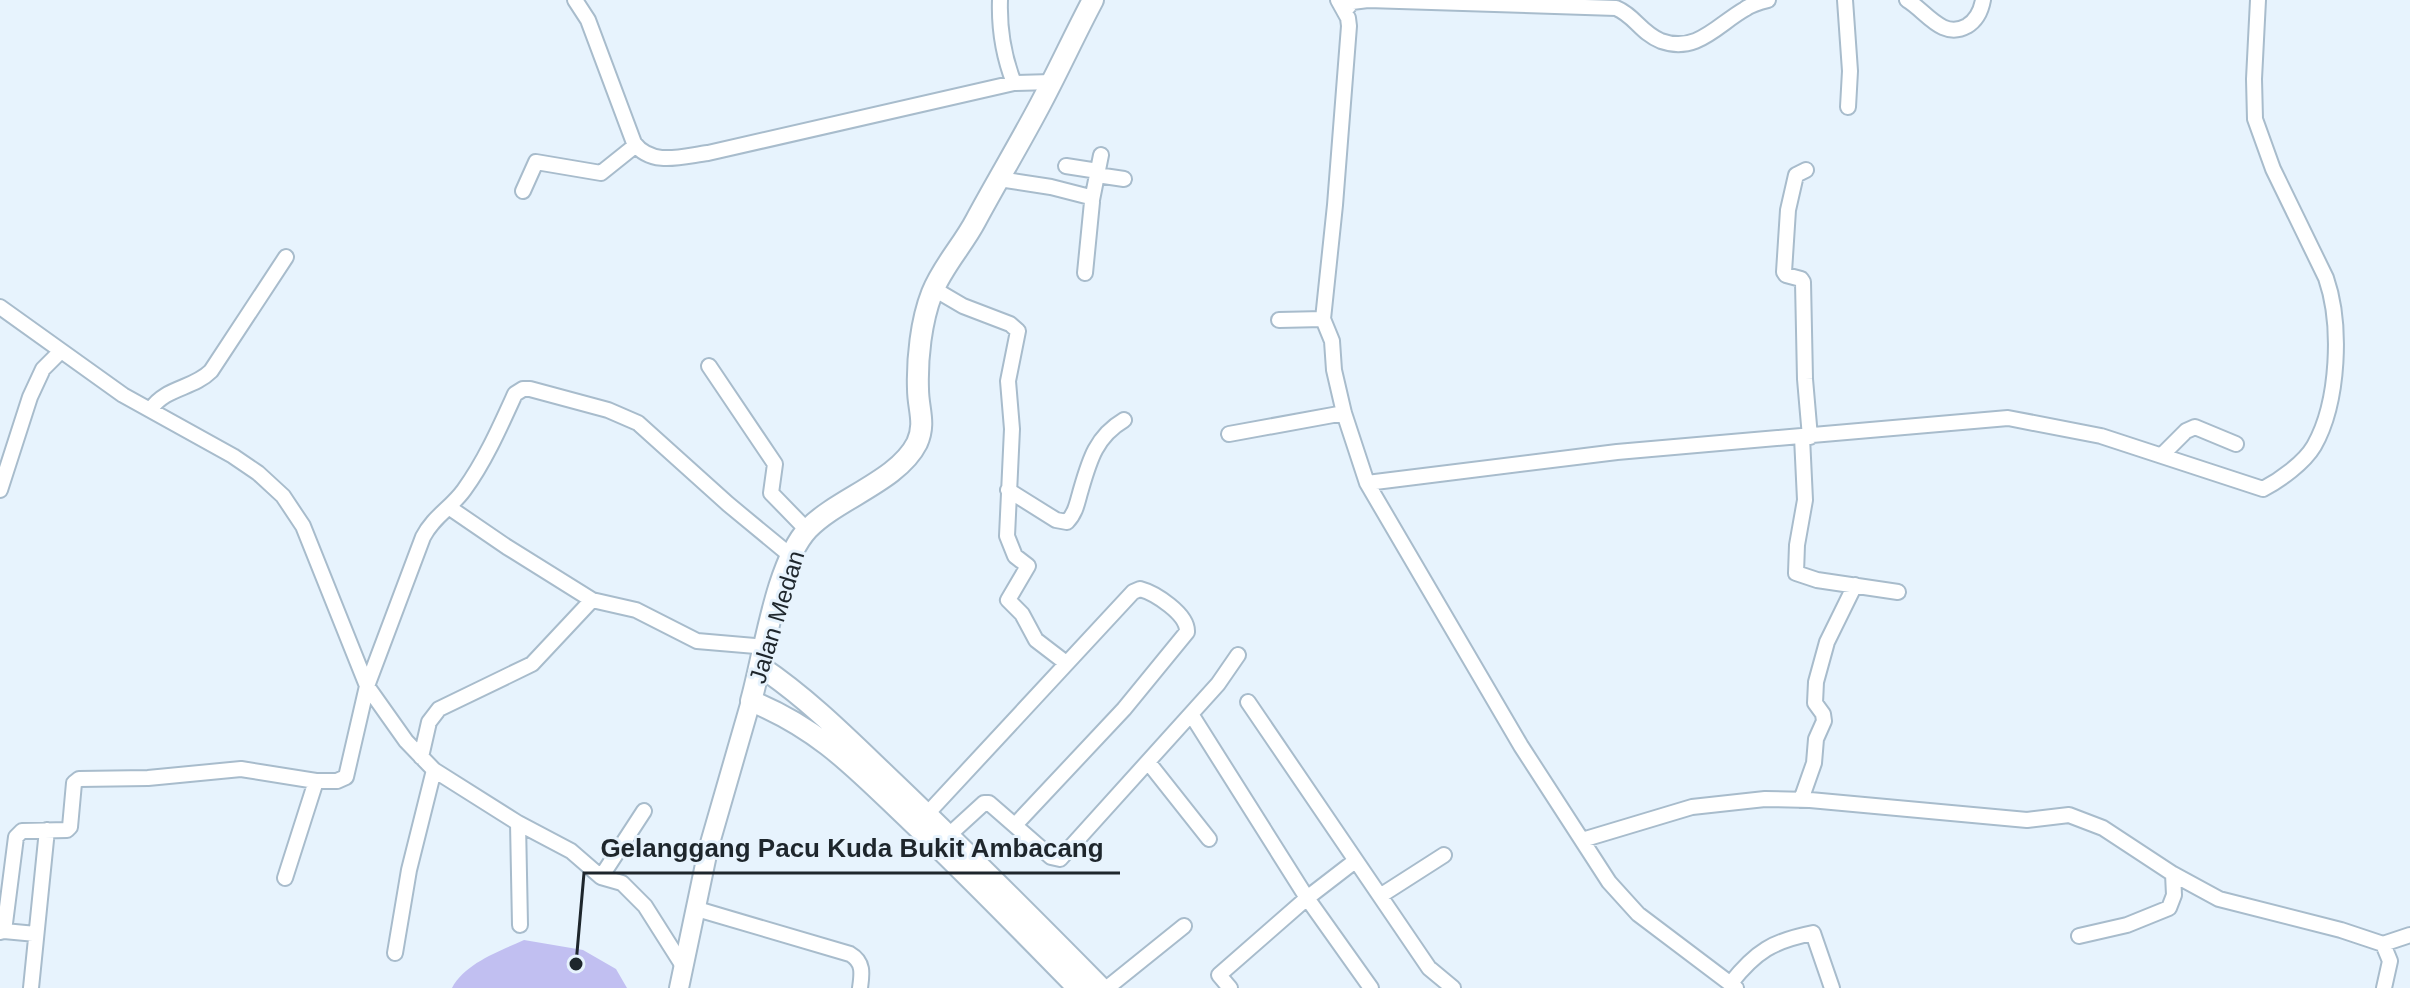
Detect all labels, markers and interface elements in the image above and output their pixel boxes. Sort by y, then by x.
street label: Jalan Medan [744,547,810,687]
callout: Gelanggang Pacu Kuda Bukit Ambacang [584,823,1120,873]
text: Gelanggang Pacu Kuda Bukit Ambacang [600,833,1104,863]

